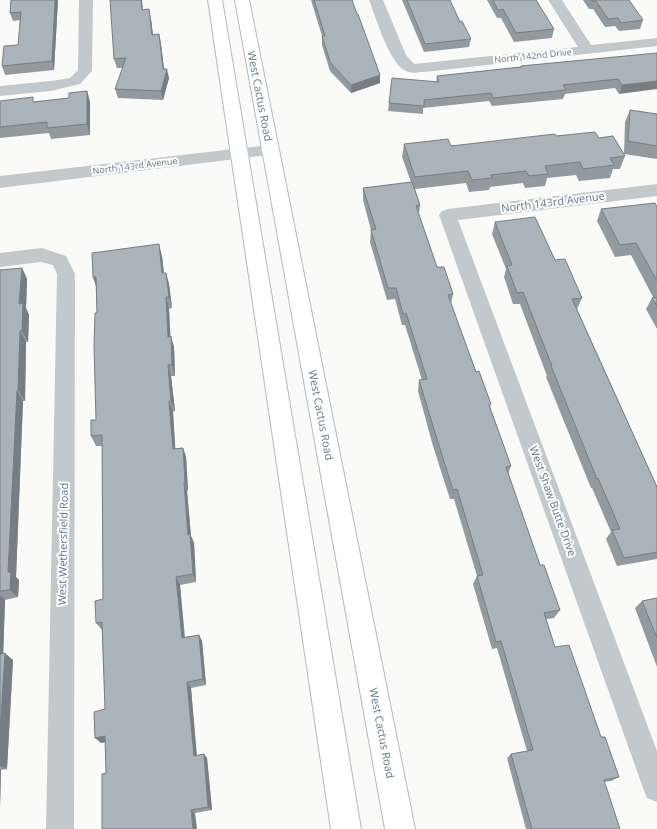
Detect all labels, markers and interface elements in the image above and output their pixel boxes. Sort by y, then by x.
street label: North 142nd Drive [494,45,572,66]
street label: West Cactus Road [244,49,277,142]
street label: North 143rd Avenue [92,154,178,177]
street label: North 143rd Avenue [500,188,606,215]
street label: West Cactus Road [305,368,338,461]
street label: West Shaw Butte Drive [527,444,580,558]
street label: West Wethersfield Road [54,483,71,605]
street label: West Cactus Road [366,686,399,779]

